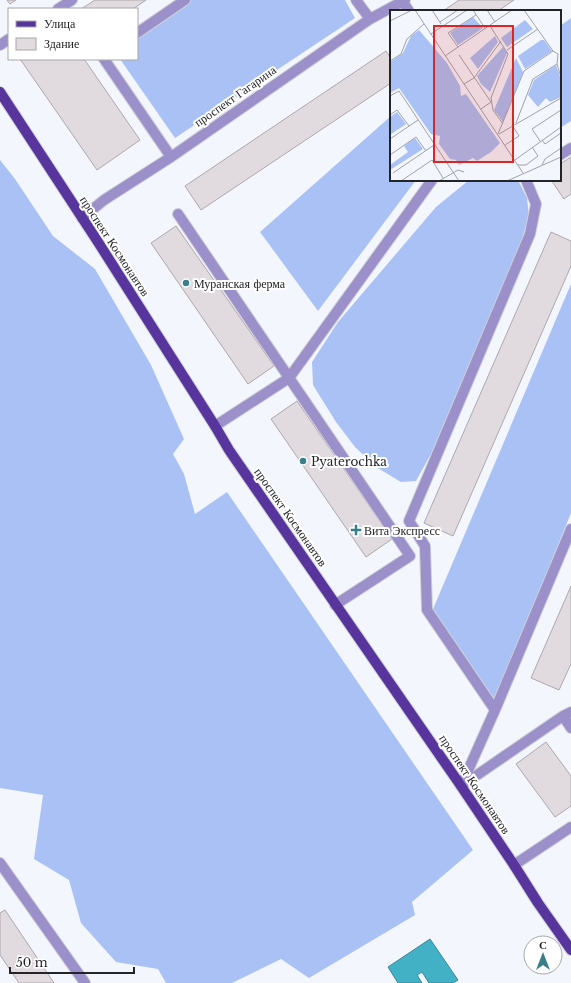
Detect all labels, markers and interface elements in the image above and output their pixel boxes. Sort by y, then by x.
legend [8,8,138,60]
inset map [390,10,561,181]
text: Улица [44,16,76,31]
text: Здание [44,36,79,51]
street label: проспект Гагарина [191,62,279,130]
street label: проспект Космонавтов [77,193,153,299]
place label: Муранская ферма [194,276,286,291]
marker: Муранская ферма [181,278,191,288]
place label: Pyaterochka [311,454,387,469]
marker: Pyaterochka [298,456,308,466]
street label: проспект Космонавтов [251,465,331,569]
place label: Вита Экспресс [364,523,440,538]
marker: Вита Экспресс [351,525,361,535]
street label: проспект Космонавтов [436,731,514,837]
north arrow [523,935,563,975]
text: С [539,938,547,952]
scale bar [10,949,134,975]
text: 50 m [16,955,48,970]

